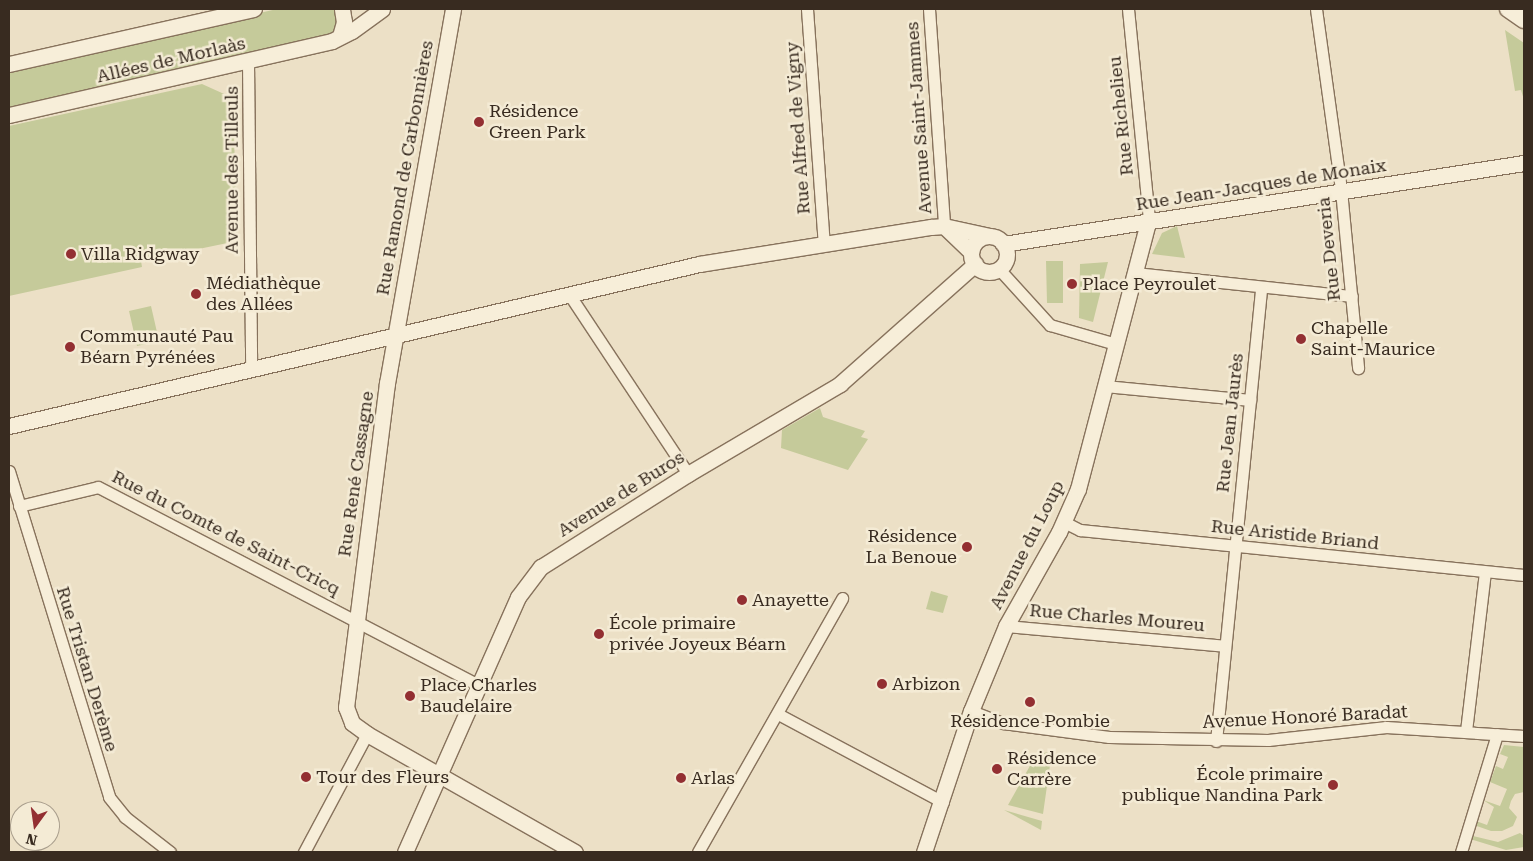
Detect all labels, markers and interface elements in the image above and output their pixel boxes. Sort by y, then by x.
street label: Avenue Saint-Jammes [902,21,936,215]
street label: Allées de Morlaàs [95,32,247,88]
street label: Rue Ramond de Carbonnières [372,39,438,297]
street label: Rue Alfred de Vigny [781,41,815,215]
street label: Rue Richelieu [1104,55,1138,177]
street label: Avenue des Tilleuls [221,86,243,254]
place label: Résidence Green Park [489,101,586,144]
marker: Résidence Green Park [473,116,485,128]
street label: Rue Jean-Jacques de Monaix [1134,155,1388,215]
street label: Rue Deveria [1313,196,1345,302]
place label: Villa Ridgway [81,243,200,265]
marker: Villa Ridgway [65,248,77,260]
place label: Médiathèque des Allées [206,273,321,316]
place label: Place Peyroulet [1082,273,1216,295]
marker: Place Peyroulet [1066,278,1078,290]
marker: Médiathèque des Allées [190,288,202,300]
place label: Chapelle Saint-Maurice [1311,318,1435,360]
place label: Communauté Pau Béarn Pyrénées [80,326,233,368]
marker: Chapelle Saint-Maurice [1295,333,1307,345]
marker: Communauté Pau Béarn Pyrénées [64,341,76,353]
street label: Rue Jean Jaurès [1212,352,1248,494]
street label: Rue René Cassagne [334,390,378,558]
street label: Avenue de Buros [554,446,688,542]
street label: Rue du Comte de Saint-Cricq [108,466,344,600]
street label: Avenue du Loup [985,477,1069,613]
street label: Rue Aristide Briand [1210,515,1380,555]
place label: Résidence La Benoue [866,526,957,568]
marker: Résidence La Benoue [961,541,973,553]
street label: Rue Tristan Derème [52,584,122,754]
place label: Anayette [752,589,829,611]
marker: Anayette [736,594,748,606]
street label: Rue Charles Moureu [1029,600,1205,636]
place label: École primaire privée Joyeux Béarn [609,613,786,656]
marker: École primaire privée Joyeux Béarn [593,628,605,640]
place label: Arbizon [892,673,960,695]
place label: Place Charles Baudelaire [420,675,537,718]
marker: Arbizon [876,678,888,690]
marker: Place Charles Baudelaire [404,690,416,702]
marker: Résidence Pombie [1024,696,1036,708]
street label: Avenue Honoré Baradat [1202,701,1408,733]
place label: Résidence Pombie [950,710,1110,732]
place label: Résidence Carrère [1007,748,1096,791]
marker: Résidence Carrère [991,763,1003,775]
place label: École primaire publique Nandina Park [1122,764,1323,806]
place label: Tour des Fleurs [316,766,449,788]
place label: Arlas [691,767,735,789]
marker: Tour des Fleurs [300,771,312,783]
marker: Arlas [675,772,687,784]
marker: École primaire publique Nandina Park [1327,779,1339,791]
north arrow [10,801,60,851]
text: N [24,831,39,849]

